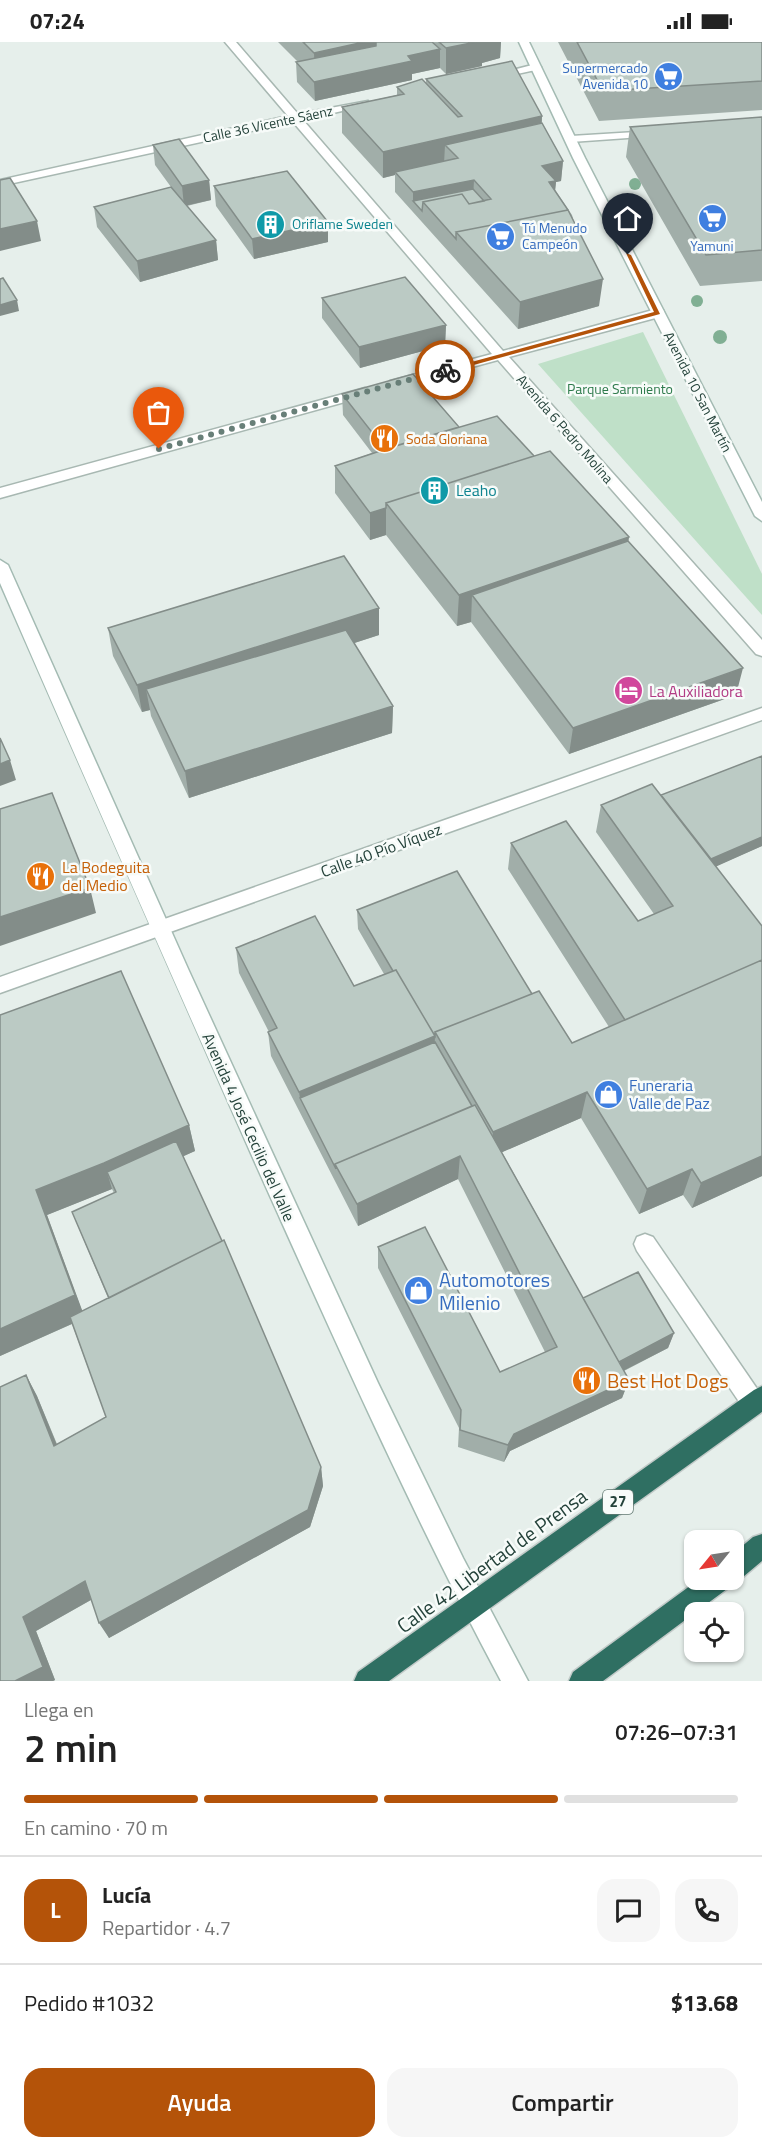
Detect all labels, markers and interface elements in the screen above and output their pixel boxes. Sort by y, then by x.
text: 07:24 [30,4,85,38]
place label: Supermercado Avenida 10 [562,57,648,94]
supermarket icon: Supermercado Avenida 10 [653,60,685,92]
street label: Calle 36 Vicente Sáenz [201,99,335,148]
pin [602,193,653,255]
icon: home [611,202,644,235]
supermarket icon: Yamuni [696,203,728,235]
building icon: Oriflame Sweden [255,208,287,240]
place label: Oriflame Sweden [292,213,393,234]
place label: Tú Menudo Campeón [522,217,587,254]
supermarket icon: Tú Menudo Campeón [485,220,517,252]
place label: Yamuni [690,235,734,256]
street label: Avenida 10 San Martín [659,328,738,456]
courier [415,340,475,400]
icon: bike [429,354,462,387]
street label: Avenida 6 Pedro Molina [512,369,619,488]
park label: Parque Sarmiento [567,378,673,399]
pin [133,387,184,449]
icon: bag [142,396,175,429]
restaurant icon: Soda Gloriana [369,423,401,455]
place label: Soda Gloriana [406,428,487,449]
building icon: Leaho [419,474,451,506]
place label: Leaho [456,478,497,502]
hotel icon: La Auxiliadora [612,675,644,707]
place label: La Auxiliadora [649,679,743,703]
street label: Calle 40 Pío Víquez [317,817,445,883]
place label: La Bodeguita del Medio [62,855,150,897]
restaurant icon: La Bodeguita del Medio [25,860,57,892]
street label: Avenida 4 José Cecilio del Valle [197,1029,301,1225]
place label: Funeraria Valle de Paz [629,1073,710,1115]
shop icon: Funeraria Valle de Paz [592,1078,624,1110]
place label: Automotores Milenio [439,1264,550,1318]
shop icon: Automotores Milenio [402,1275,434,1307]
restaurant icon: Best Hot Dogs [570,1365,602,1397]
place label: Best Hot Dogs [607,1365,728,1396]
street label: Calle 42 Libertad de Prensa [390,1481,593,1640]
road number: 27 [603,1490,633,1514]
north arrow [684,1530,744,1590]
map controls [684,1530,744,1662]
button: locate [684,1602,744,1662]
text: Llega en [24,1694,94,1725]
text: 07:26–07:31 [615,1715,738,1749]
text: 2 min [24,1718,118,1777]
text: En camino · 70 m [24,1812,168,1843]
text: Lucía [102,1878,151,1912]
button: chat [597,1879,660,1942]
button: phone [675,1879,738,1942]
text: L [50,1893,61,1927]
text: Repartidor · 4.7 [102,1912,231,1943]
text: Pedido #1032 [24,1986,154,2020]
text: $13.68 [671,1986,738,2020]
button: Ayuda [24,2068,375,2137]
button: Compartir [387,2068,738,2137]

